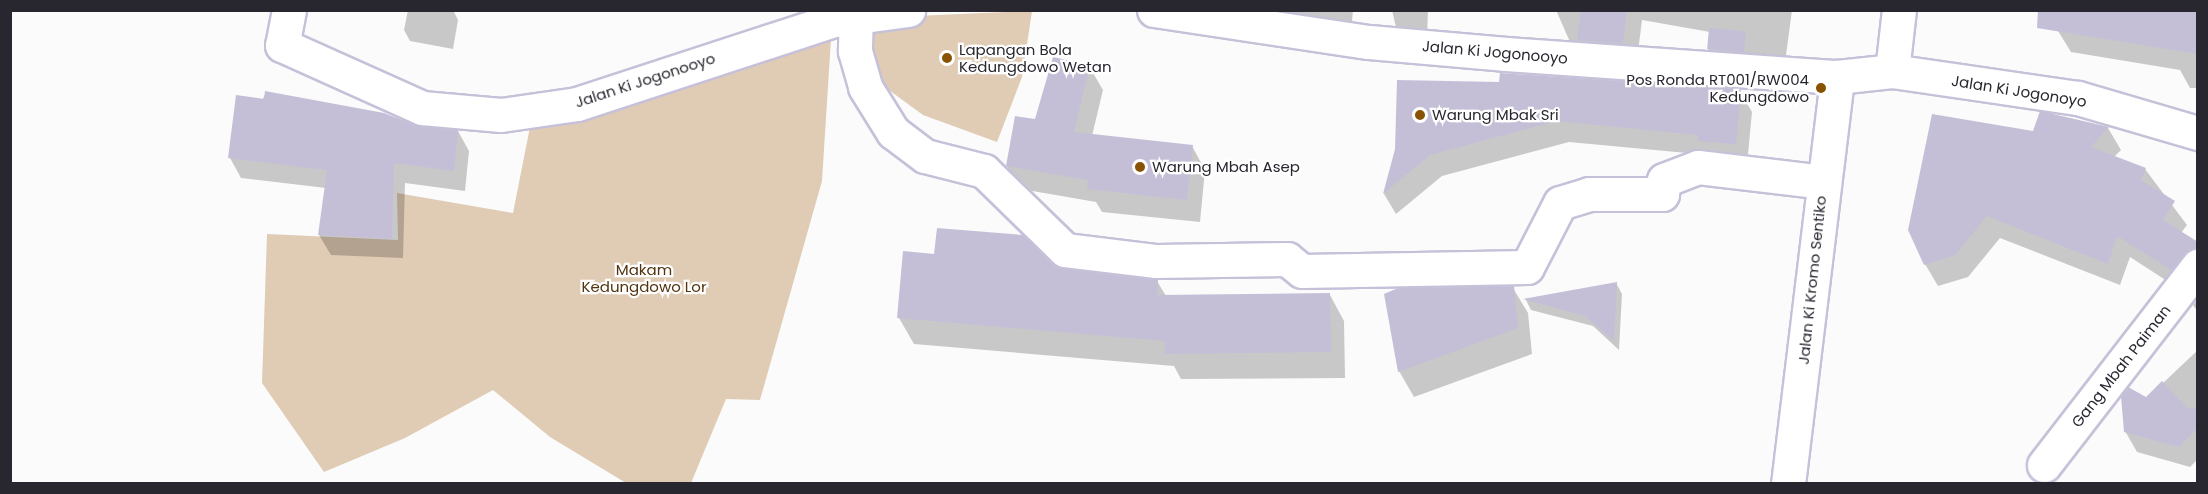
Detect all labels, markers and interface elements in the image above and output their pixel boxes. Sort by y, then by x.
street label: Jalan Ki Jogonooyo [1421,37,1569,67]
place label: Lapangan Bola Kedungdowo Wetan [959,40,1112,75]
street label: Jalan Ki Jogonooyo [573,49,717,111]
marker: Lapangan Bola Kedungdowo Wetan [940,51,954,65]
place label: Pos Ronda RT001/RW004 Kedungdowo [1626,70,1809,105]
street label: Jalan Ki Jogonoyo [1950,71,2088,111]
marker: Pos Ronda RT001/RW004 Kedungdowo [1814,81,1828,95]
place label: Warung Mbak Sri [1432,106,1559,124]
marker: Warung Mbak Sri [1413,108,1427,122]
place label: Warung Mbah Asep [1152,158,1300,176]
marker: Warung Mbah Asep [1133,160,1147,174]
street label: Jalan Ki Kromo Sentiko [1794,195,1830,365]
park label: Makam Kedungdowo Lor [581,260,707,295]
street label: Gang Mbah Paiman [2068,301,2174,431]

